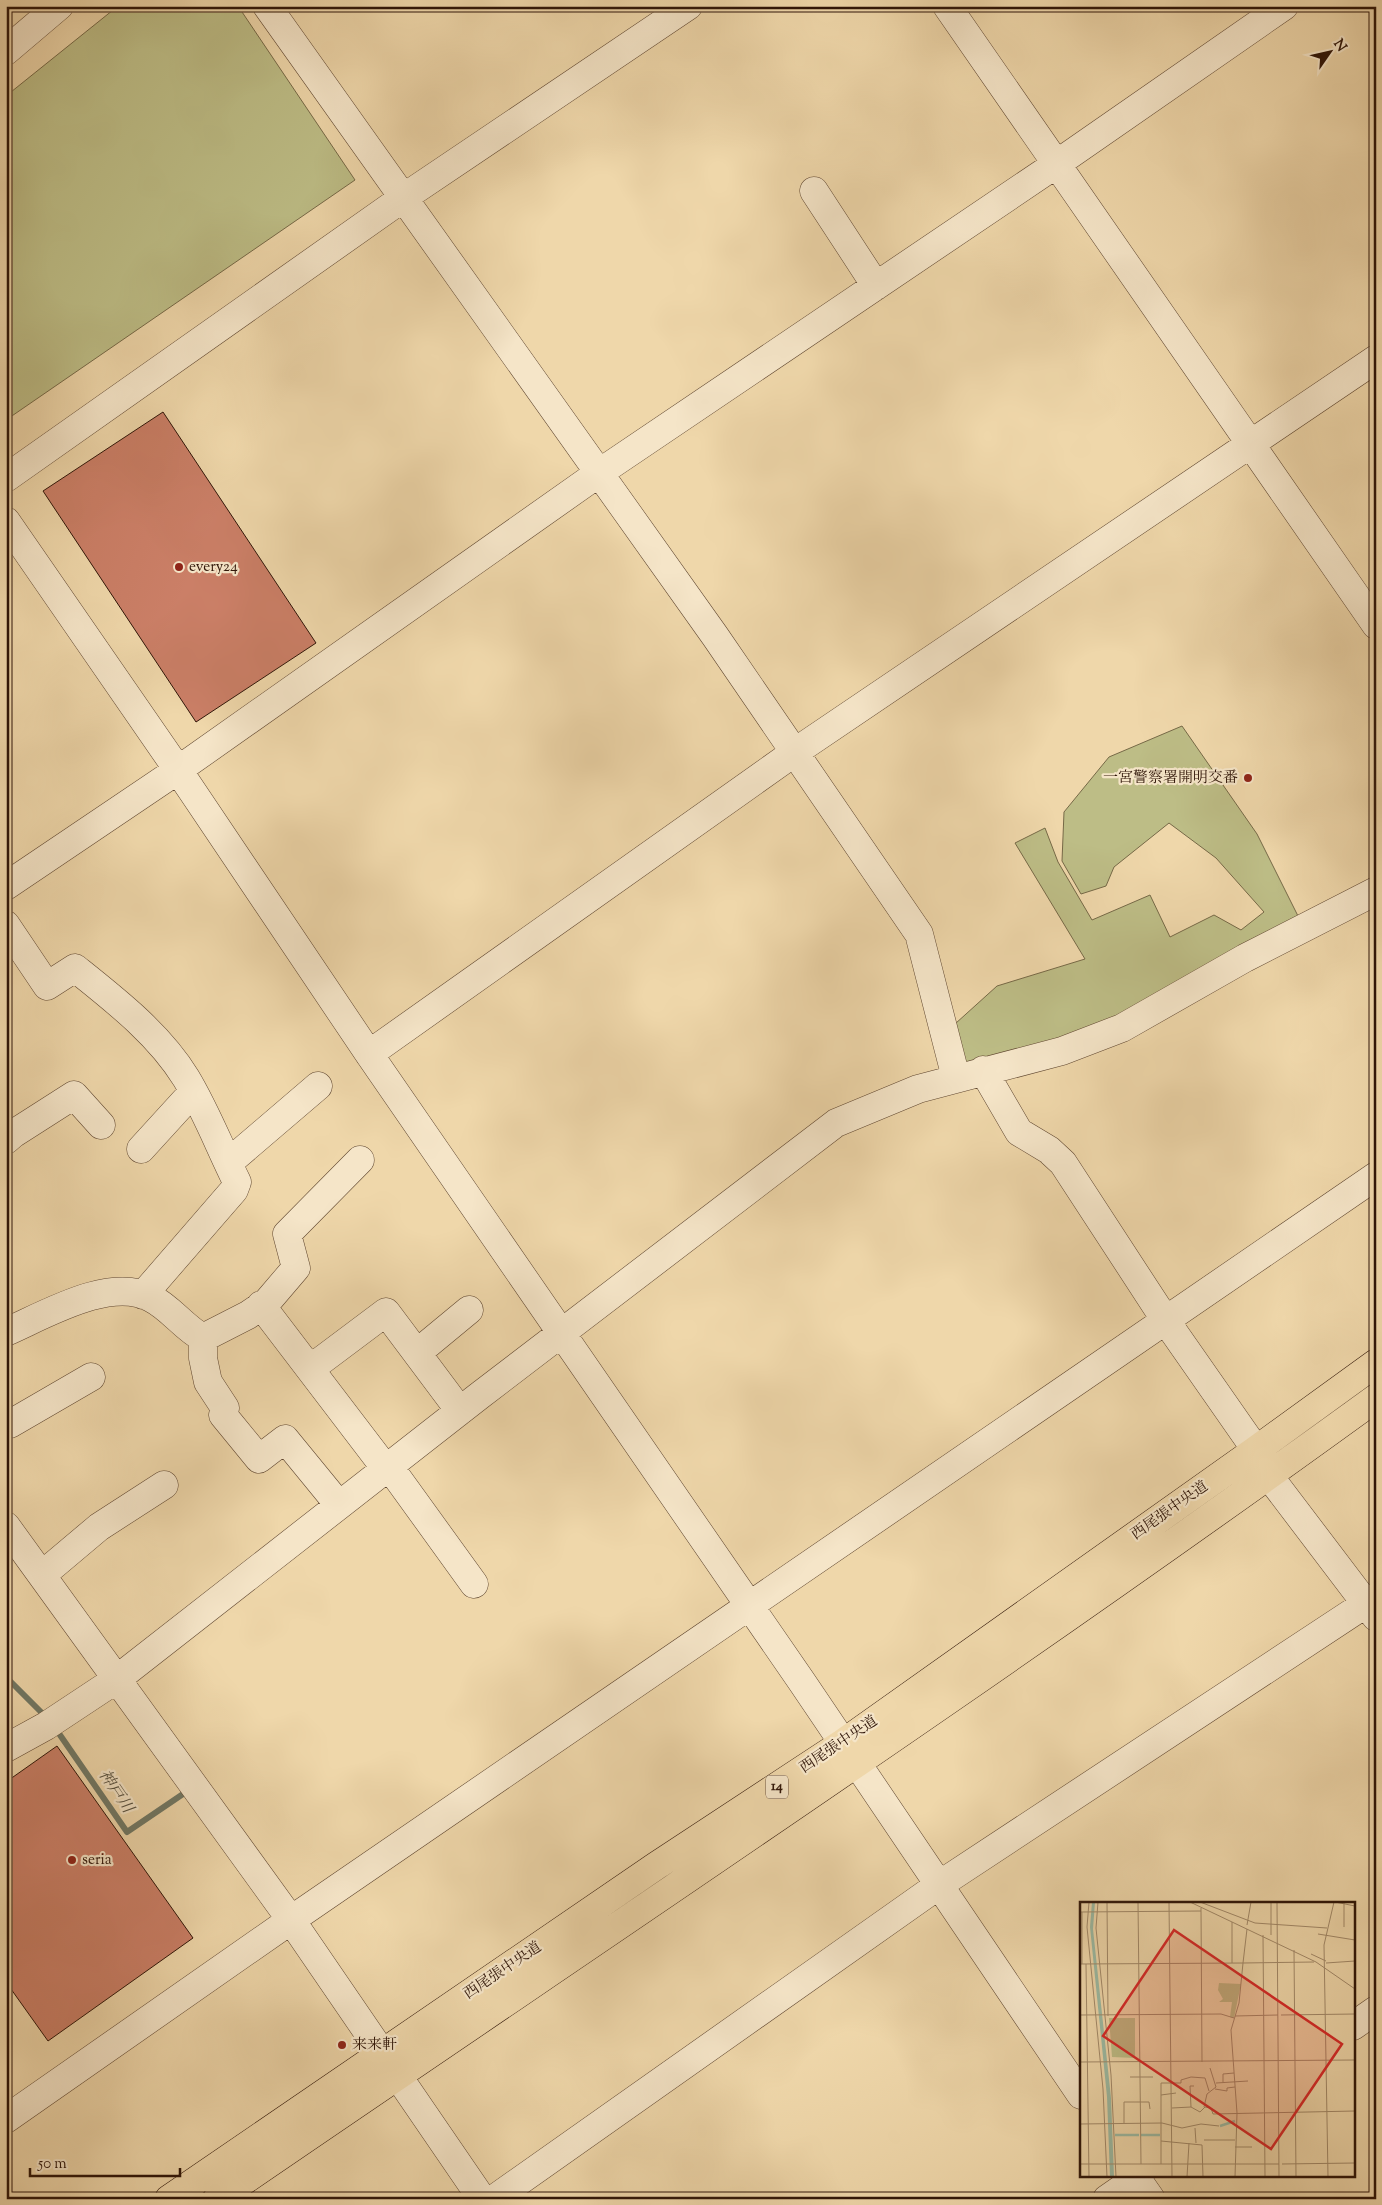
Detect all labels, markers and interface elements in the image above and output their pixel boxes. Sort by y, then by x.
north arrow [1304,28,1354,78]
text: N [1328,36,1351,56]
place label: every24 [189,557,238,578]
marker: every24 [173,561,185,573]
place label: 一宮警察署開明交番 [1103,768,1238,789]
marker: 一宮警察署開明交番 [1242,772,1254,784]
street label: 西尾張中央道 [1127,1477,1213,1545]
street label: 西尾張中央道 [796,1711,882,1779]
water label: 神戸川 [92,1766,139,1820]
road number: 14 [766,1775,788,1798]
place label: seria [82,1850,112,1871]
marker: seria [66,1854,78,1866]
inset map [1080,1902,1354,2178]
street label: 西尾張中央道 [460,1937,546,2005]
place label: 来来軒 [352,2035,397,2056]
marker: 来来軒 [336,2039,348,2051]
scale bar [30,2145,180,2177]
text: 50 m [37,2154,67,2175]

